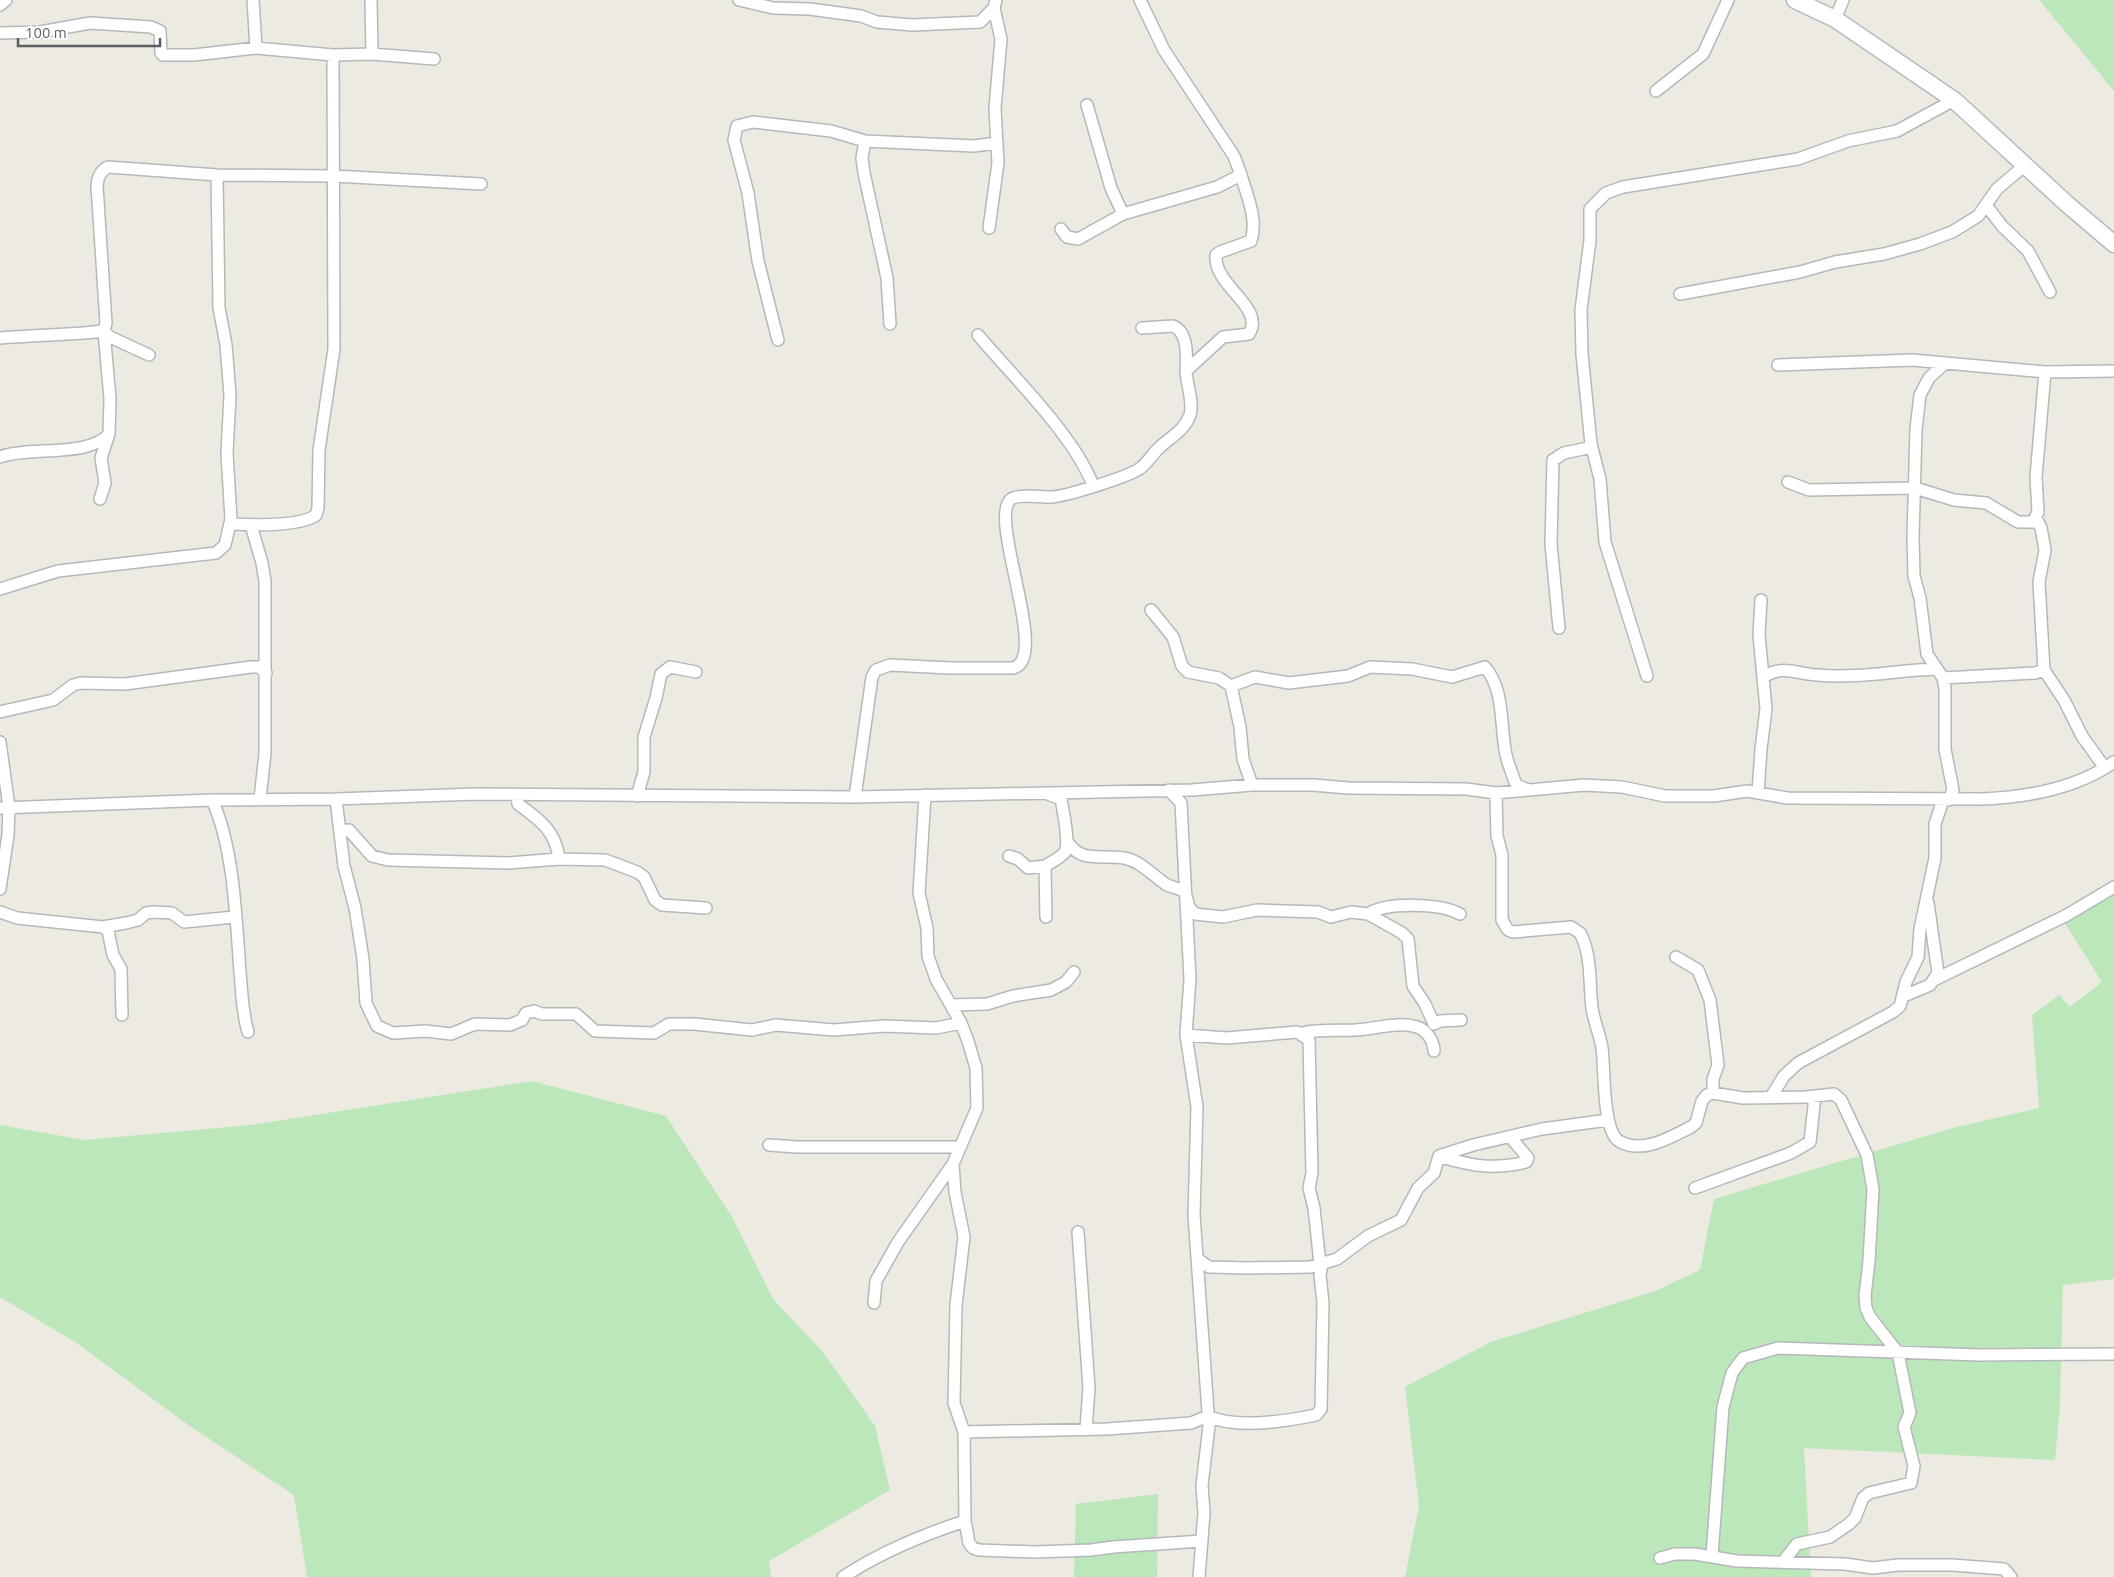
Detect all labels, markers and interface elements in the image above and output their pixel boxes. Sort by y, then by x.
scale bar [18,15,160,47]
text: 100 m [25,24,67,41]

